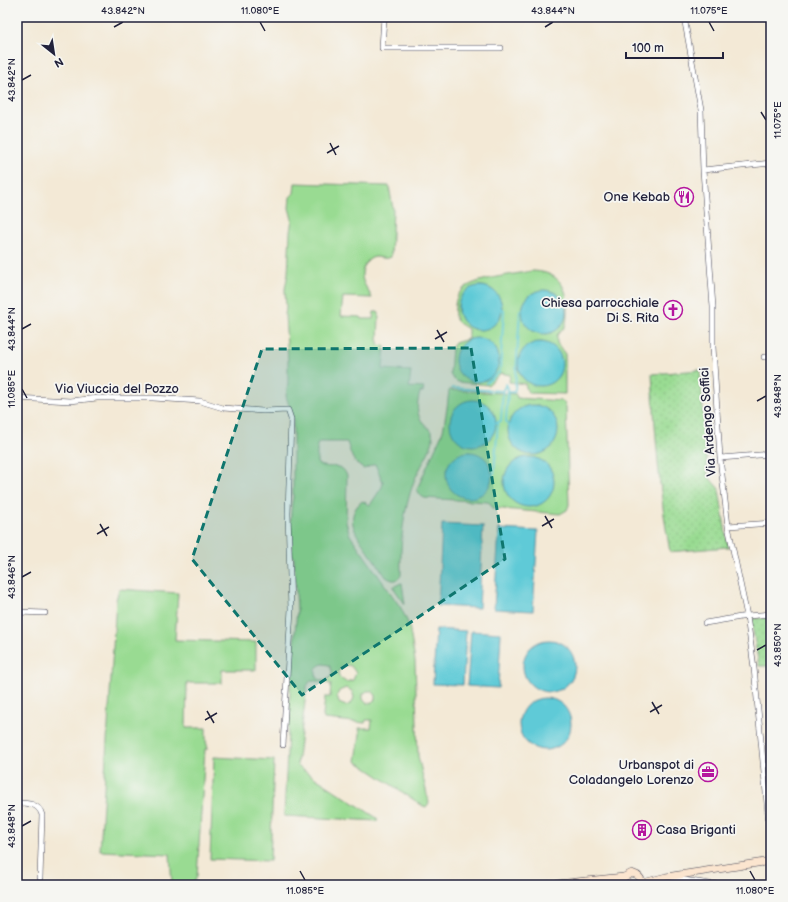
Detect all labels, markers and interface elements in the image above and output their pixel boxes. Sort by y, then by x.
text: 43.842°N [101,5,145,17]
text: 11.080°E [241,5,280,17]
text: 43.844°N [531,5,575,17]
text: 11.075°E [690,5,728,17]
north arrow [34,34,74,74]
scale bar [626,34,723,60]
text: 100 m [632,41,664,56]
text: N [52,55,66,70]
text: 43.842°N [6,58,18,102]
text: 11.075°E [772,101,784,139]
restaurant icon: One Kebab [673,186,695,208]
place label: One Kebab [604,189,670,205]
place label: Chiesa parrocchiale Di S. Rita [541,295,659,326]
church icon: Chiesa parrocchiale Di S. Rita [662,299,684,321]
text: 43.844°N [6,307,18,351]
street label: Via Ardengo Soffici [696,367,720,477]
text: 11.085°E [6,369,18,408]
text: 43.848°N [772,374,784,418]
street label: Via Viuccia del Pozzo [55,381,179,397]
text: 43.846°N [6,555,18,599]
text: 43.850°N [772,623,784,667]
place label: Urbanspot di Coladangelo Lorenzo [569,757,694,788]
office icon: Urbanspot di Coladangelo Lorenzo [697,761,719,783]
text: 43.848°N [6,804,18,848]
building icon: Casa Briganti [631,819,653,841]
place label: Casa Briganti [656,822,736,838]
text: 11.085°E [286,885,325,897]
text: 11.080°E [736,885,775,897]

